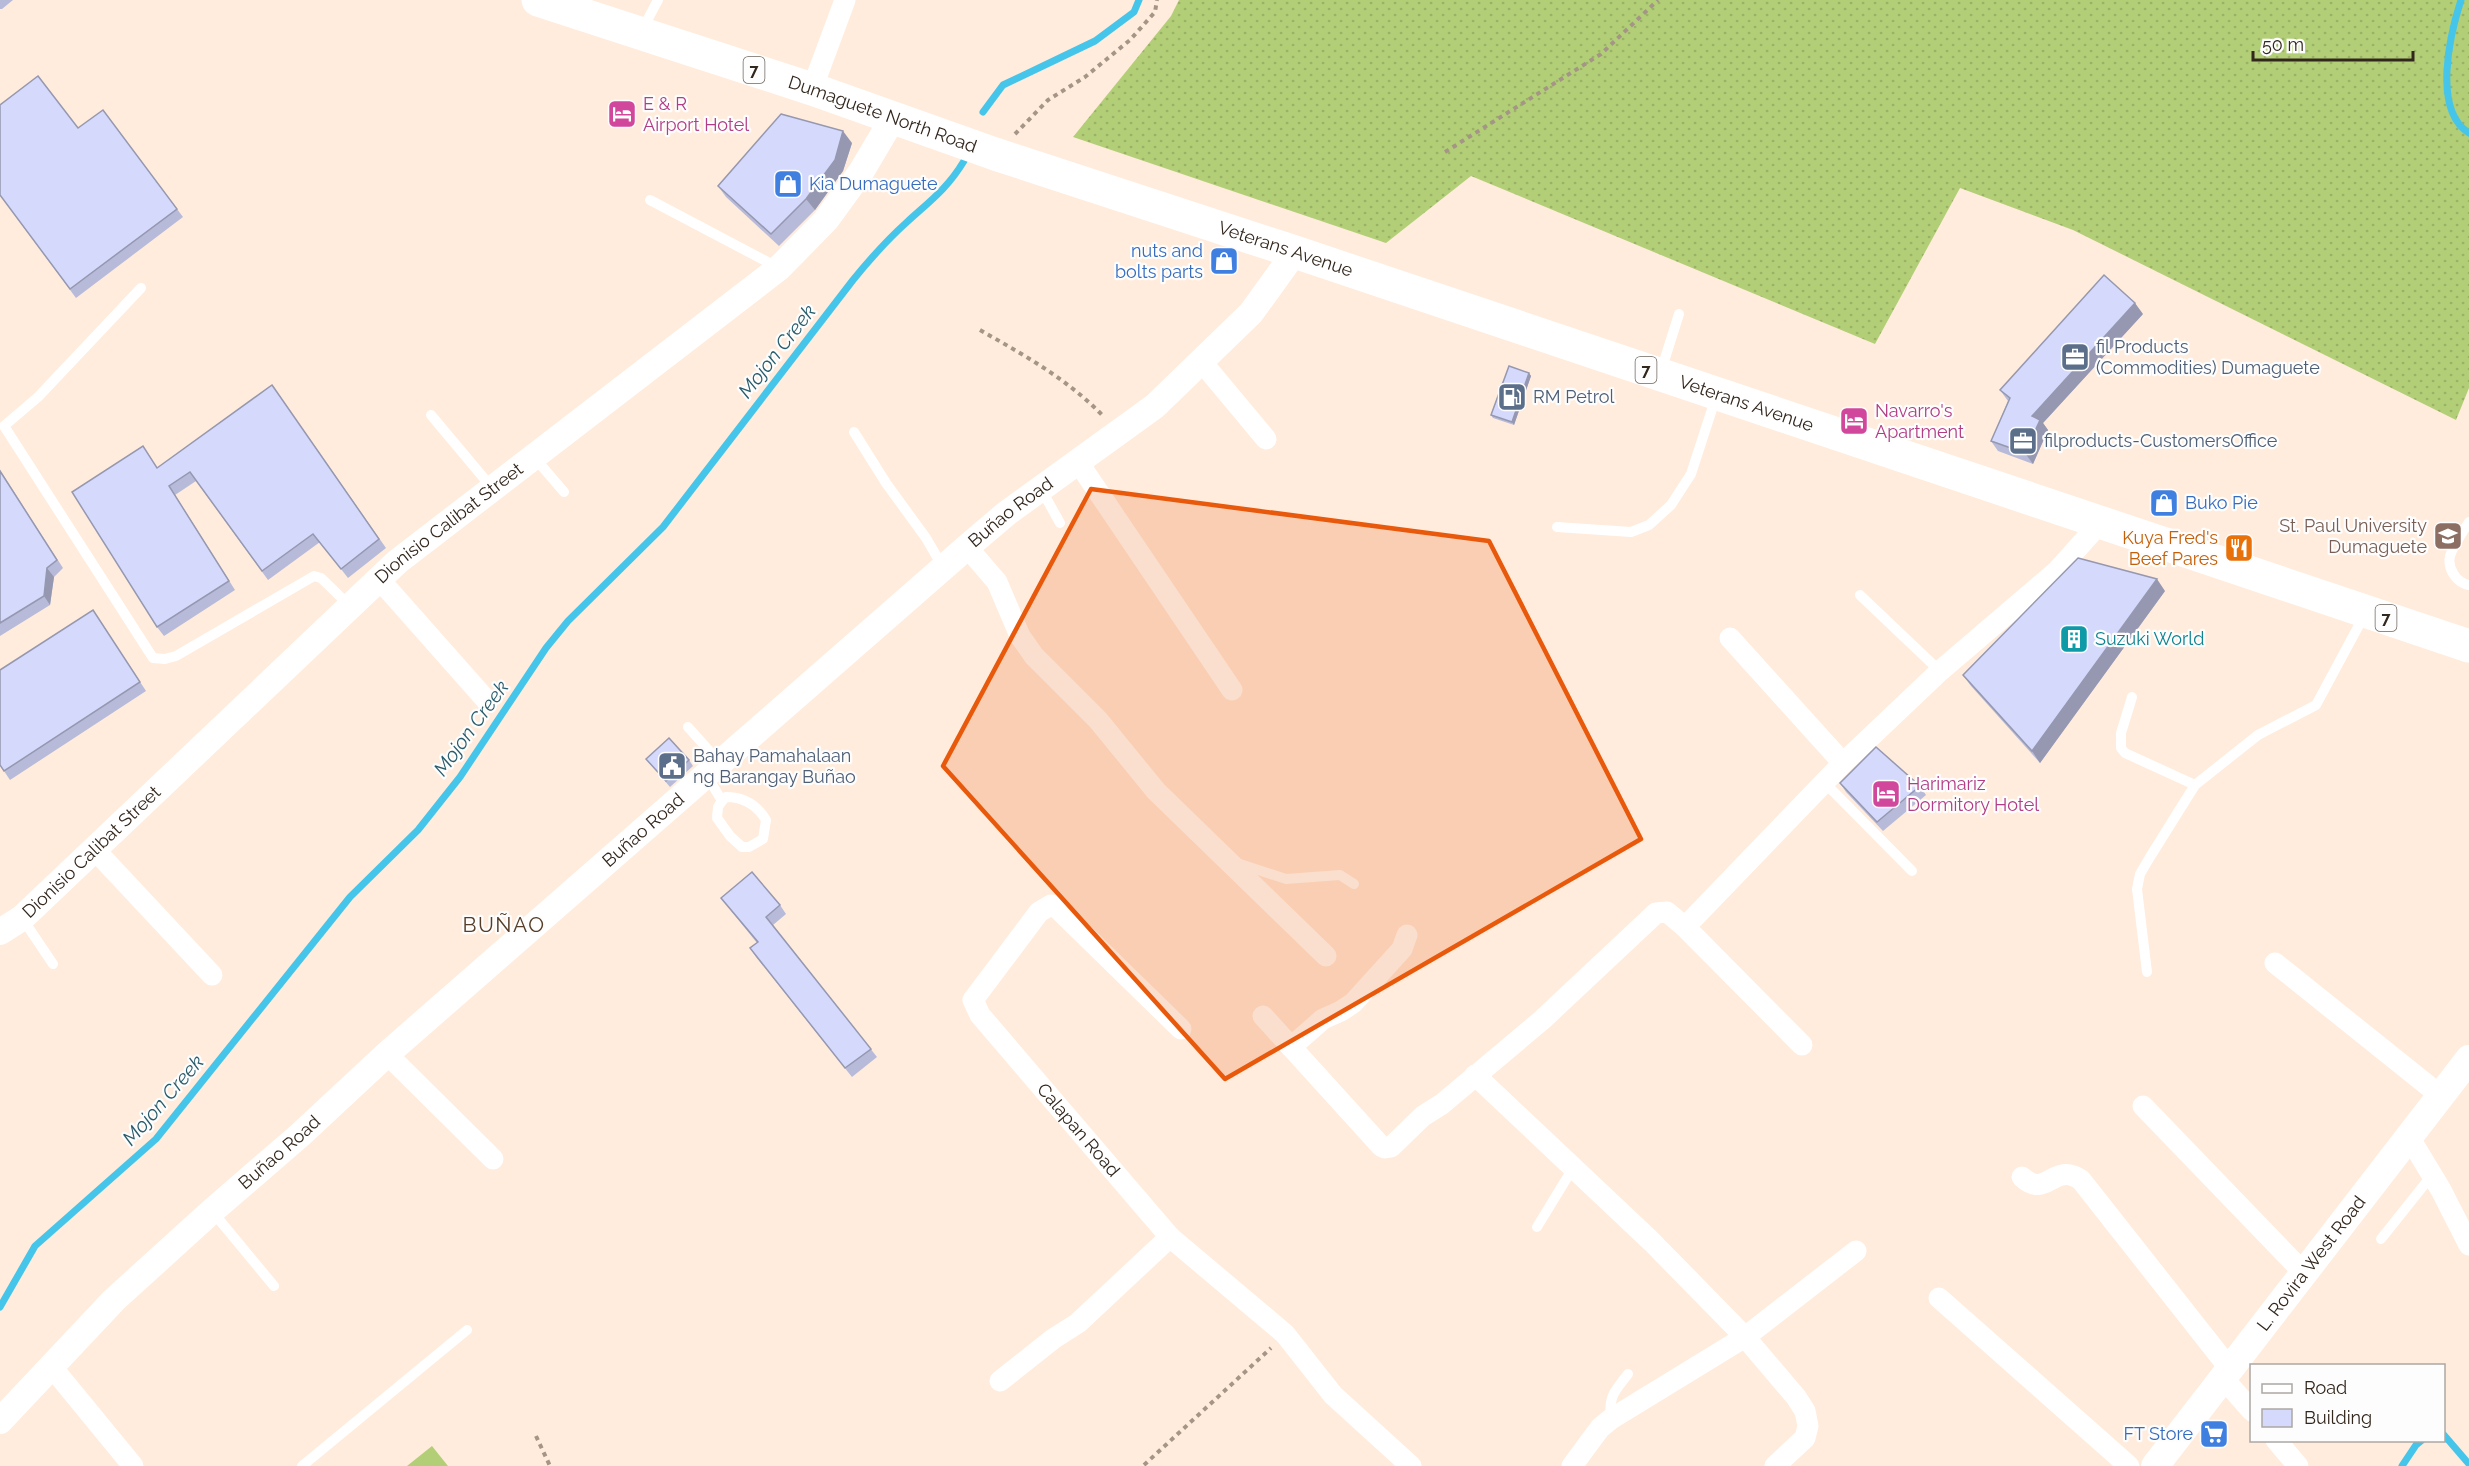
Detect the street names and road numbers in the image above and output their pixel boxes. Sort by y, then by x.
road number: 7 [744,57,764,83]
street label: Dumaguete North Road [786,71,980,157]
street label: Veterans Avenue [1216,217,1356,281]
road number: 7 [1636,357,1656,383]
street label: Veterans Avenue [1677,371,1817,435]
street label: Dionisio Calibat Street [370,458,527,587]
street label: Buñao Road [964,472,1057,551]
road number: 7 [2376,605,2396,631]
street label: Dionisio Calibat Street [18,781,165,922]
street label: Buñao Road [598,788,688,871]
street label: Calapan Road [1033,1079,1125,1181]
street label: Buñao Road [234,1111,324,1193]
street label: L. Rovira West Road [2252,1191,2370,1335]

